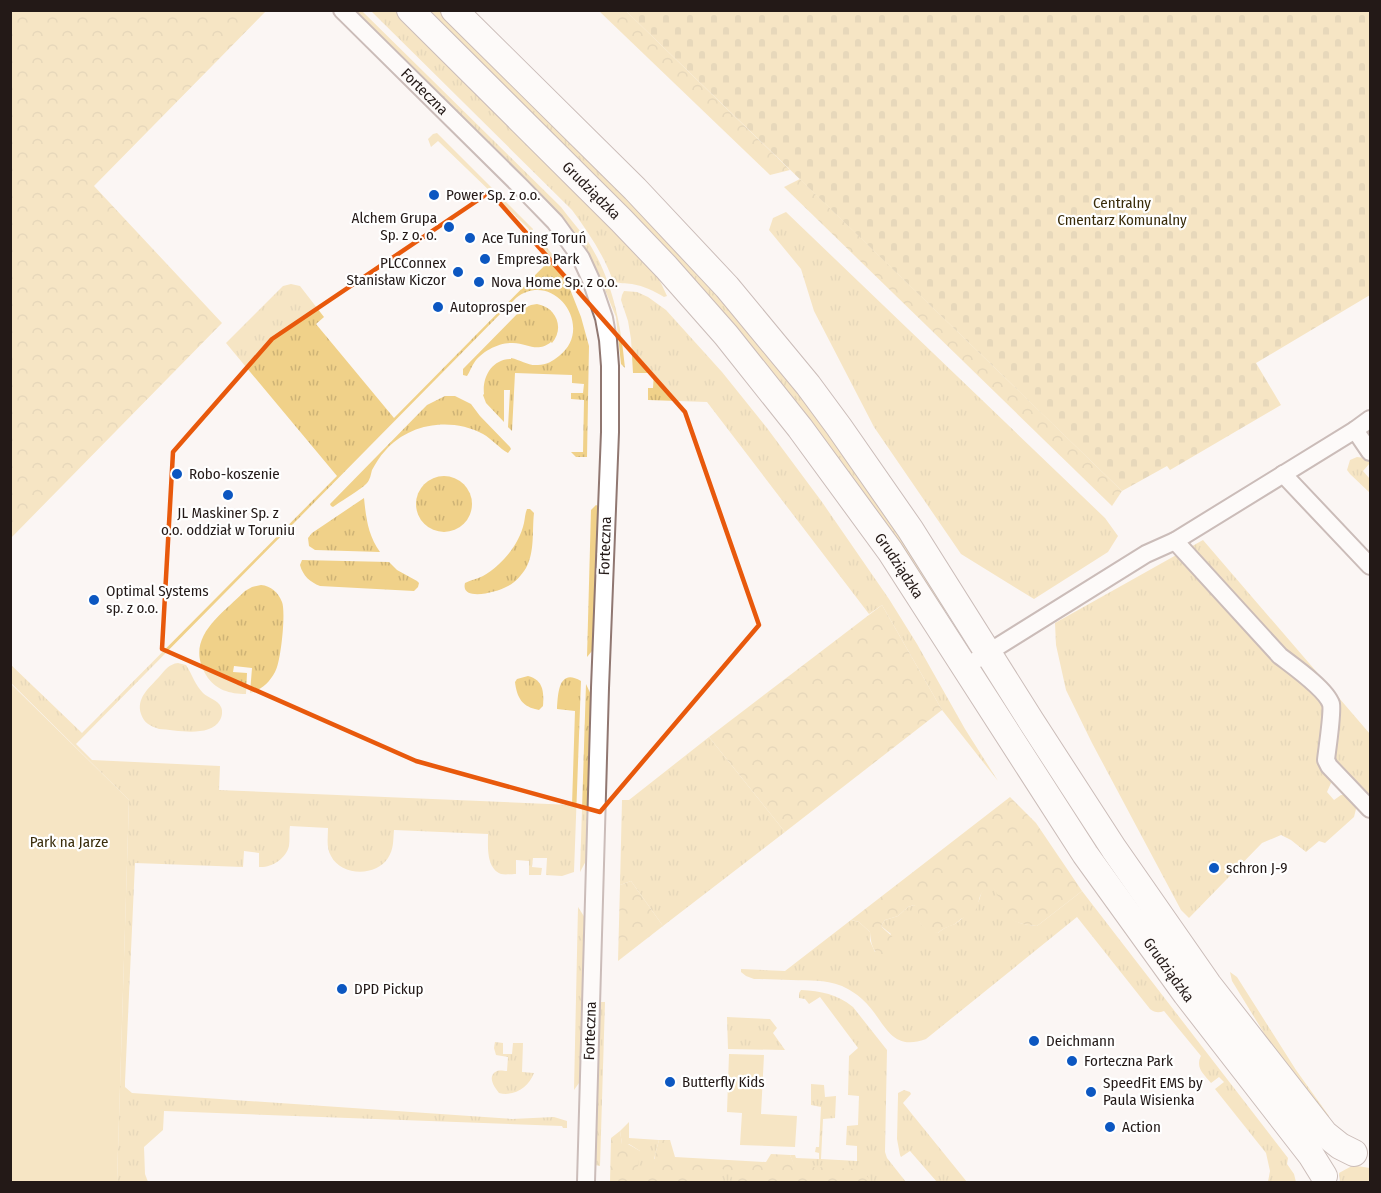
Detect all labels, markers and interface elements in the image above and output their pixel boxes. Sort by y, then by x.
street label: Forteczna [397,64,452,119]
street label: Grudziądzka [559,158,624,223]
place label: Power Sp. z o.o. [446,186,540,204]
marker: Power Sp. z o.o. [427,188,441,202]
park label: Centralny Cmentarz Komunalny [1057,194,1187,229]
place label: Alchem Grupa Sp. z o. o. [352,209,437,244]
marker: Alchem Grupa Sp. z o. o. [442,220,456,234]
place label: Ace Tuning Toruń [482,229,586,247]
marker: Ace Tuning Toruń [463,231,477,245]
place label: Empresa Park [497,250,579,268]
marker: Empresa Park [478,252,492,266]
place label: PLCConnex Stanisław Kiczor [347,254,447,289]
marker: PLCConnex Stanisław Kiczor [451,265,465,279]
place label: Nova Home Sp. z o.o. [491,273,618,291]
marker: Nova Home Sp. z o.o. [472,275,486,289]
place label: Autoprosper [450,298,527,316]
marker: Autoprosper [431,300,445,314]
place label: Robo-koszenie [189,465,280,483]
marker: Robo-koszenie [170,467,184,481]
marker: JL Maskiner Sp. z o.o. oddział w Toruniu [221,488,235,502]
place label: JL Maskiner Sp. z o.o. oddział w Toruniu [161,504,295,539]
street label: Forteczna [595,516,615,576]
street label: Grudziądzka [871,529,927,602]
place label: Optimal Systems sp. z o.o. [106,582,209,617]
marker: Optimal Systems sp. z o.o. [87,593,101,607]
park label: Park na Jarze [30,833,108,851]
place label: schron J-9 [1226,859,1288,877]
marker: schron J-9 [1207,861,1221,875]
street label: Grudziądzka [1139,934,1198,1006]
place label: DPD Pickup [354,980,424,998]
marker: DPD Pickup [335,982,349,996]
street label: Forteczna [580,1001,600,1061]
place label: Deichmann [1046,1032,1115,1050]
marker: Deichmann [1027,1034,1041,1048]
place label: Forteczna Park [1084,1052,1173,1070]
marker: Forteczna Park [1065,1054,1079,1068]
place label: Butterfly Kids [682,1073,765,1091]
place label: SpeedFit EMS by Paula Wisienka [1103,1074,1203,1109]
marker: Butterfly Kids [663,1075,677,1089]
marker: SpeedFit EMS by Paula Wisienka [1084,1085,1098,1099]
place label: Action [1122,1118,1161,1136]
marker: Action [1103,1120,1117,1134]

